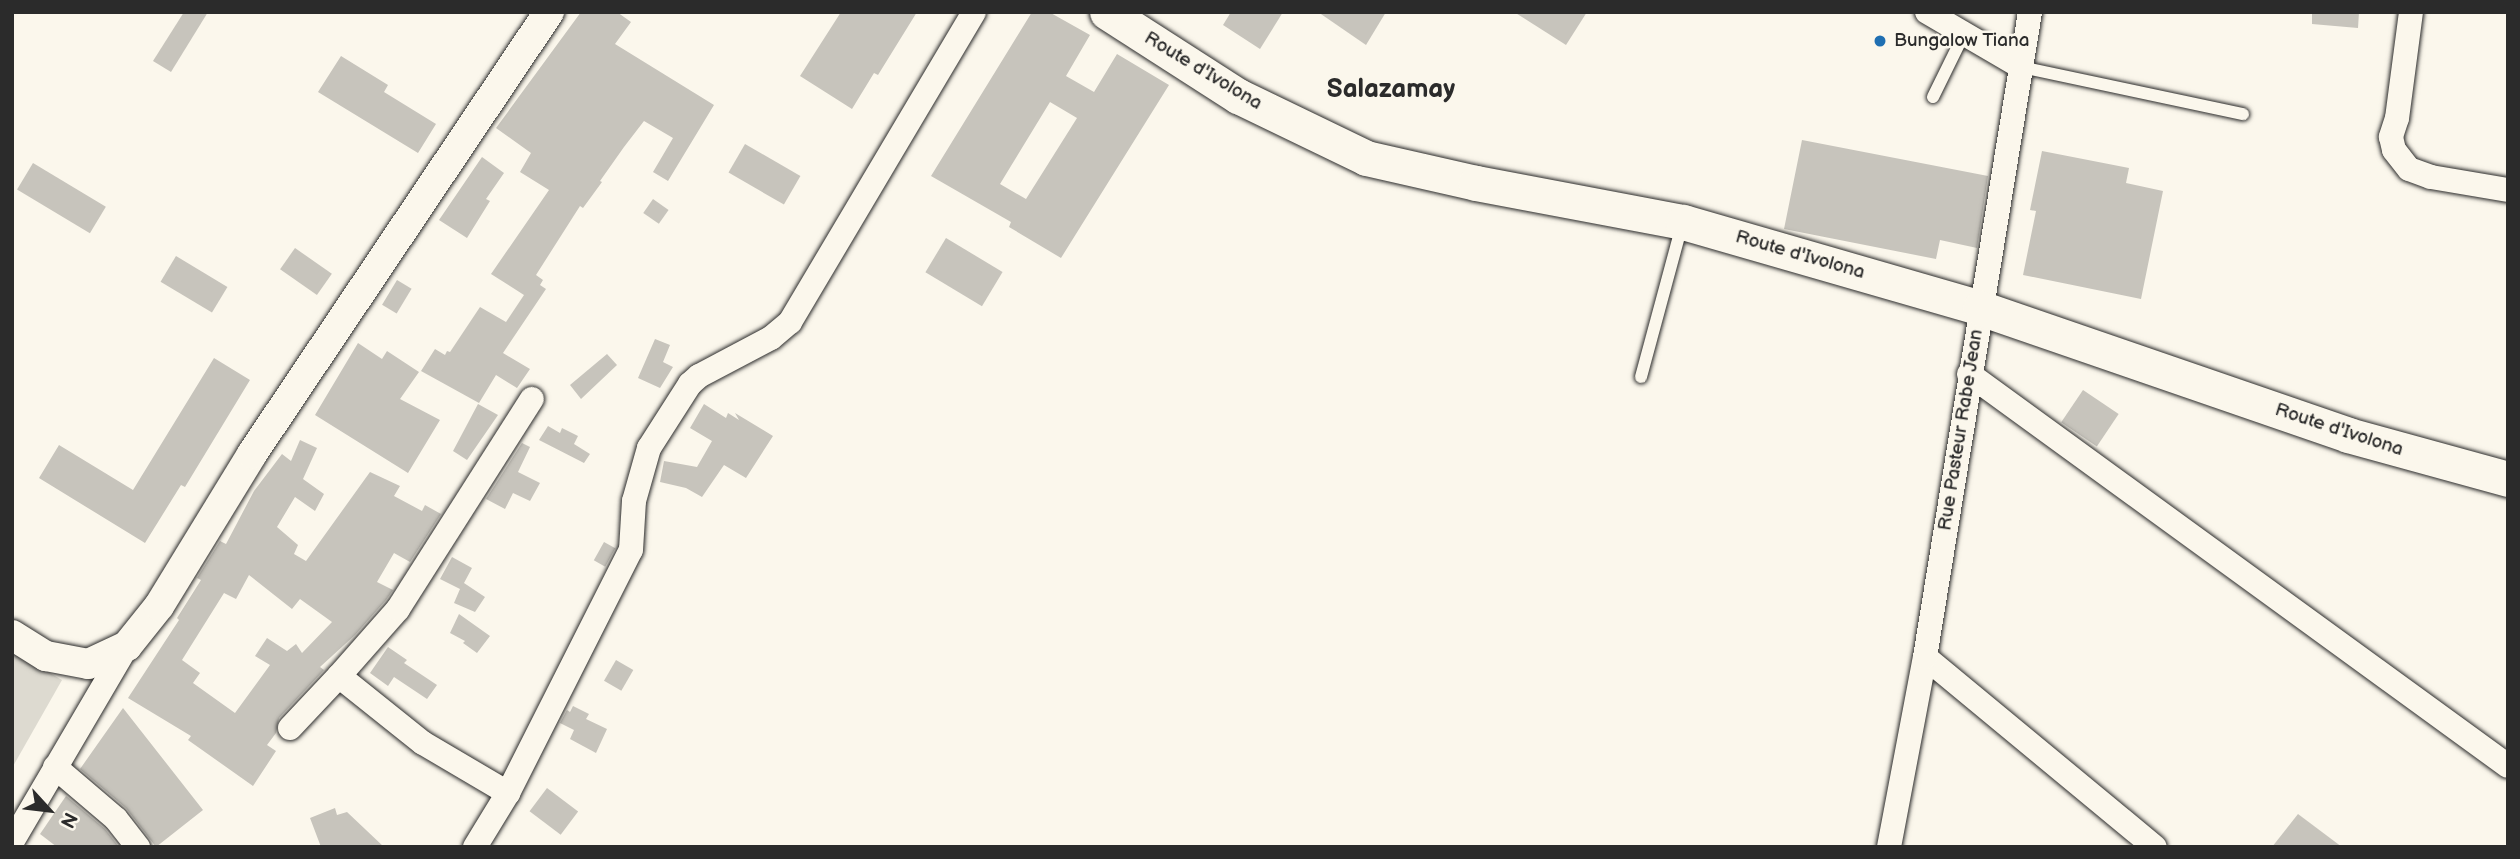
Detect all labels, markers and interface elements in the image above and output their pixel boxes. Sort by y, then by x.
street label: Route d'Ivolona [1140,27,1266,115]
place label: Bungalow Tiana [1894,30,2030,52]
marker: Bungalow Tiana [1872,33,1888,49]
district label: Salazamay [1327,74,1455,106]
street label: Route d'Ivolona [1733,226,1867,284]
street label: Rue Pasteur Rabe Jean [1934,327,1988,533]
street label: Route d'Ivolona [2272,399,2406,461]
north arrow [14,775,84,845]
text: N [55,808,82,831]

